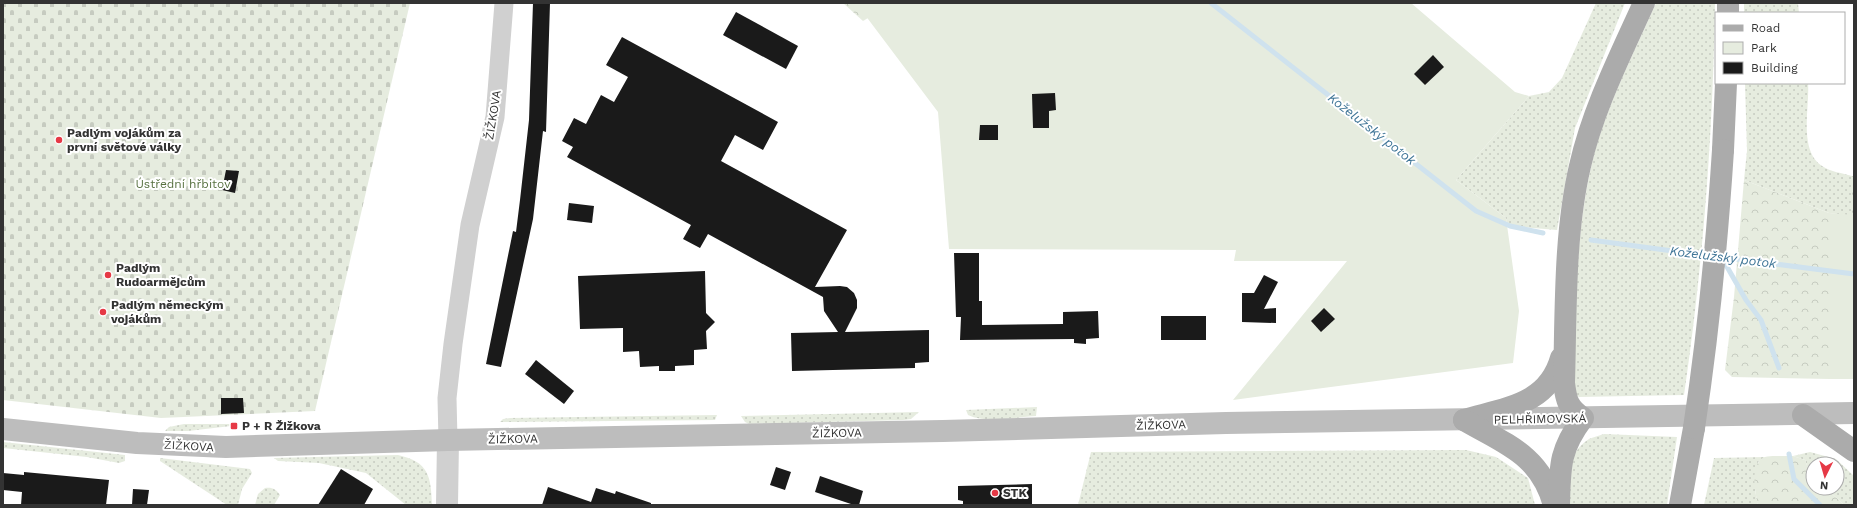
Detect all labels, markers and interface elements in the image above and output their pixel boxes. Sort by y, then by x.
legend [1715,12,1845,84]
text: Road [1751,21,1780,35]
text: Park [1751,41,1777,55]
text: Building [1751,61,1798,75]
street label: ŽIŽKOVA [482,89,504,141]
water label: Koželužský potok [1325,90,1420,168]
place label: Padlým vojákům za první světové války [67,126,182,154]
marker: Padlým vojákům za první světové války [54,135,64,145]
park label: Ústřední hřbitov [135,177,231,191]
water label: Koželužský potok [1669,243,1778,271]
place label: Padlým Rudoarmějcům [116,261,206,289]
marker: Padlým Rudoarmějcům [103,270,113,280]
place label: Padlým německým vojákům [110,298,224,326]
marker: Padlým německým vojákům [98,307,108,317]
street label: PELHŘIMOVSKÁ [1494,411,1587,427]
street label: ŽIŽKOVA [1136,417,1186,433]
place label: P + R Žižkova [242,419,321,433]
marker: P + R Žižkova [229,421,239,431]
street label: ŽIŽKOVA [812,426,862,440]
street label: ŽIŽKOVA [488,432,538,446]
street label: ŽIŽKOVA [164,438,214,454]
north arrow [1805,456,1845,496]
text: N [1820,479,1829,492]
place label: STK [1003,486,1027,500]
marker: STK [990,488,1000,498]

